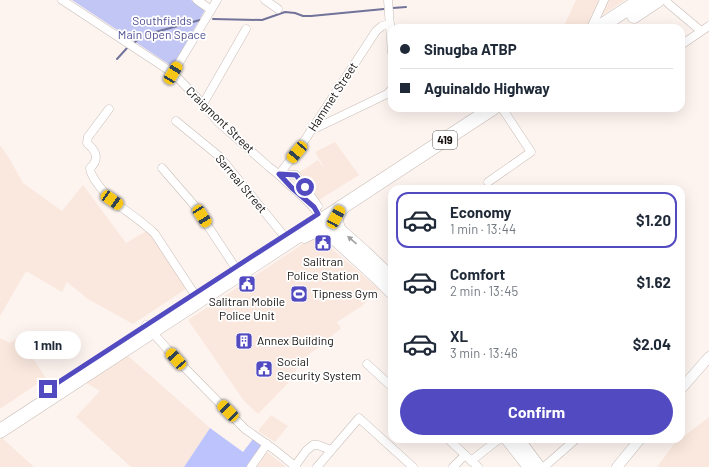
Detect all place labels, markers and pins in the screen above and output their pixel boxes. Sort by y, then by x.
public building icon: Salitran Police Station [313,233,333,253]
place label: Salitran Police Station [287,254,359,282]
public building icon: Salitran Mobile Police Unit [237,274,257,294]
sports icon: Tipness Gym [289,284,309,304]
place label: Tipness Gym [312,286,378,300]
place label: Salitran Mobile Police Unit [209,294,285,322]
building icon: Annex Building [234,331,254,351]
place label: Annex Building [257,333,334,347]
place label: Social Security System [277,354,361,382]
public building icon: Social Security System [254,359,274,379]

